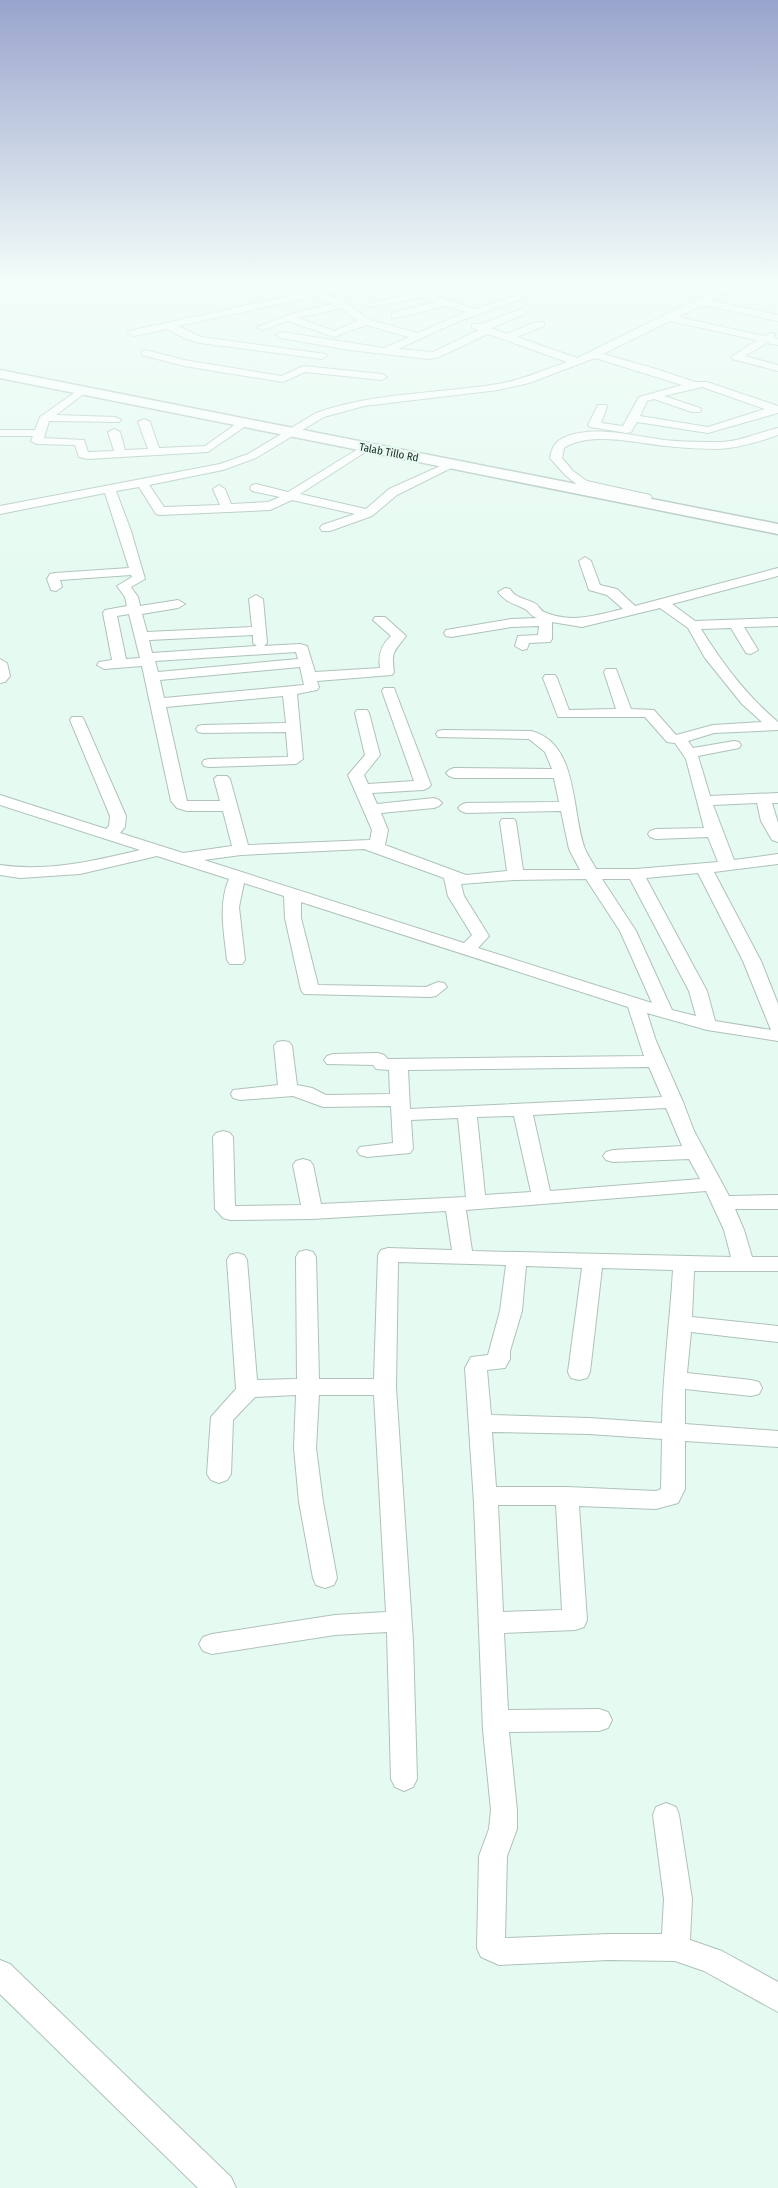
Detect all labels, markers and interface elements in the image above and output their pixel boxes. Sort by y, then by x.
street label: Talab Tillo Rd [358,440,420,465]

